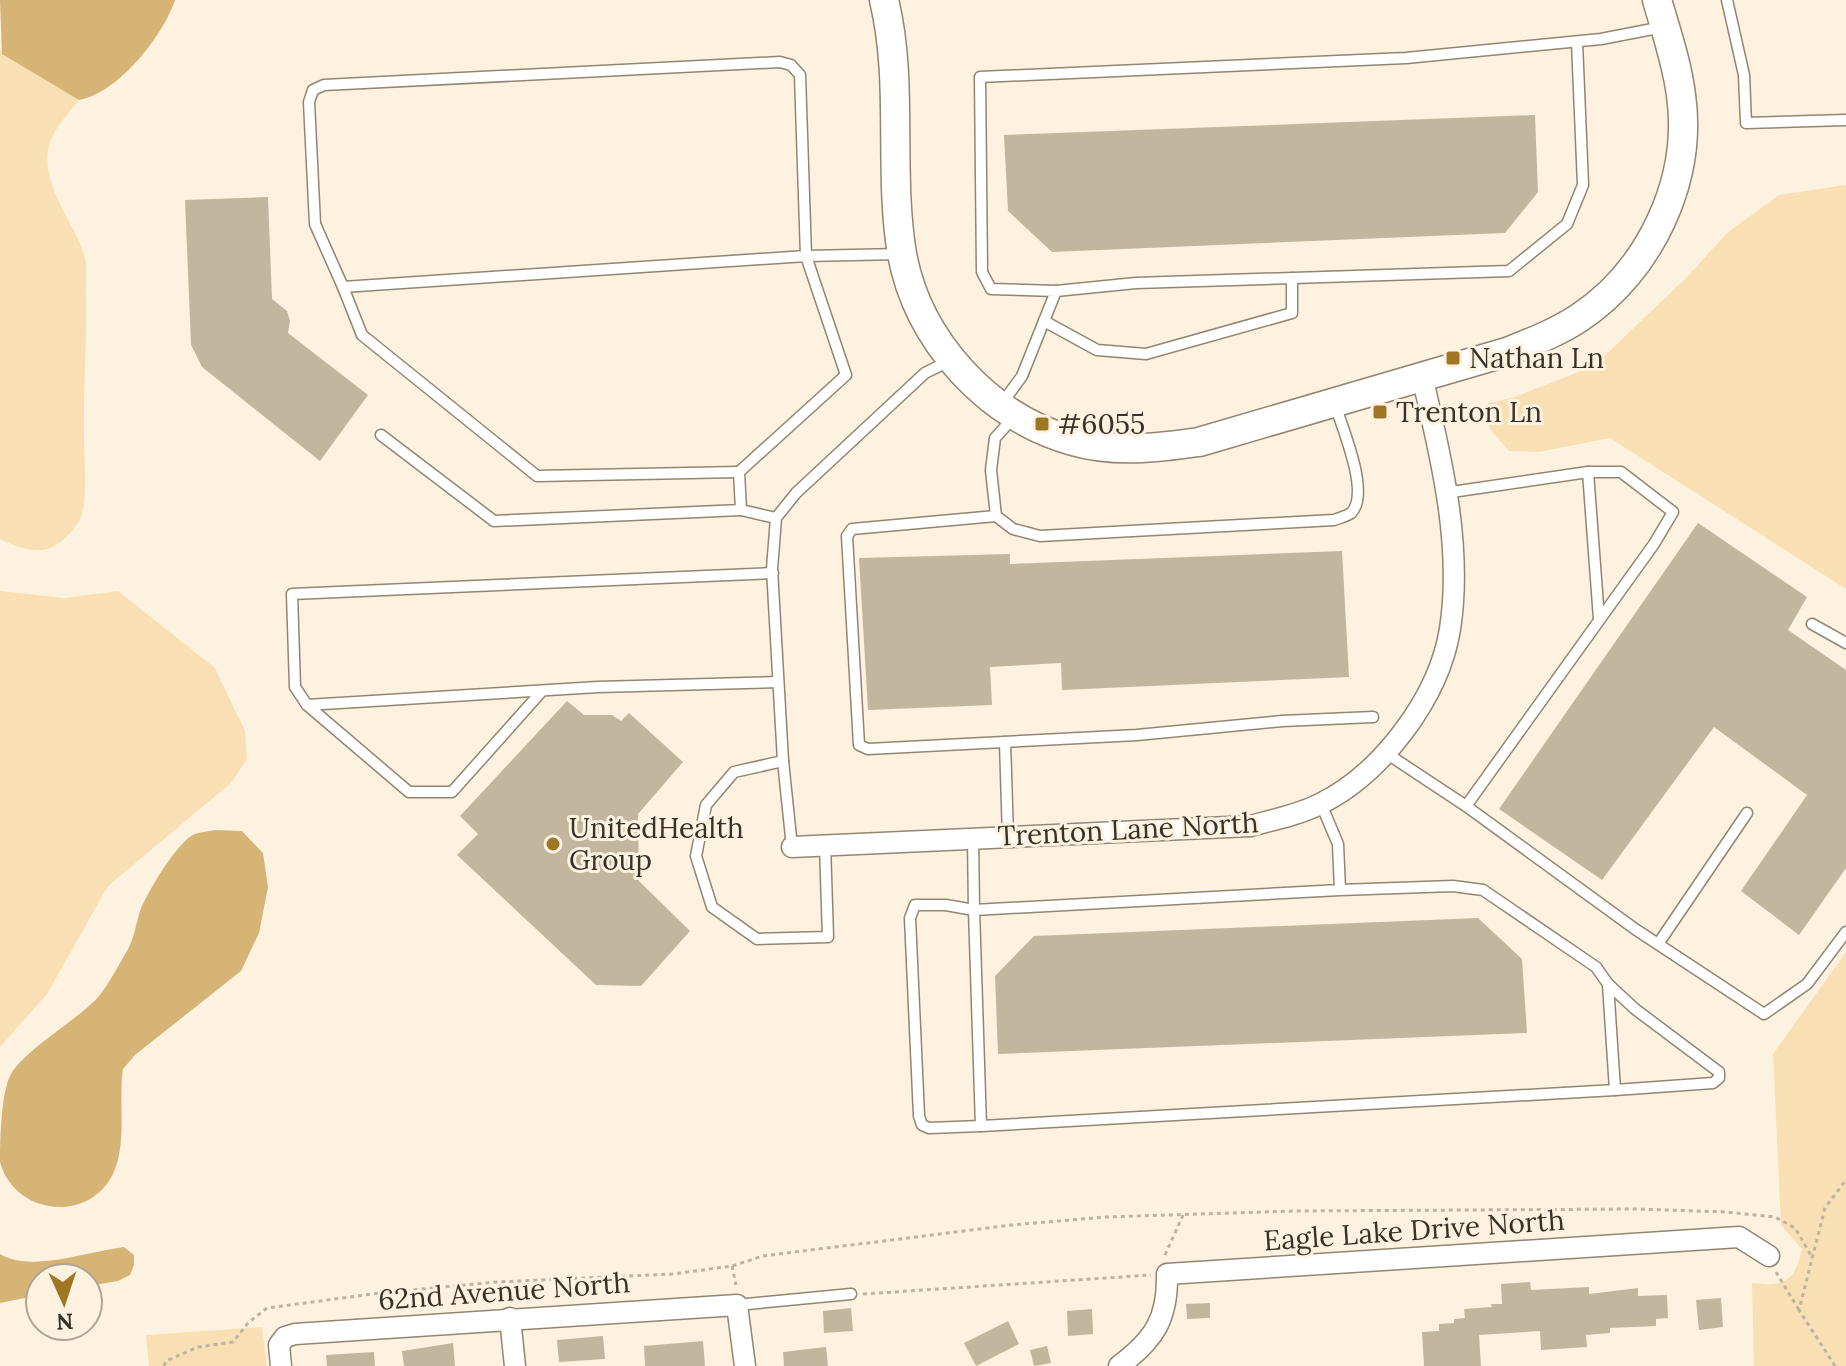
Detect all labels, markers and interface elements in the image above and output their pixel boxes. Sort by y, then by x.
place label: Nathan Ln [1469,340,1604,376]
marker: Nathan Ln [1444,349,1462,367]
place label: Trenton Ln [1396,394,1542,430]
marker: Trenton Ln [1371,403,1389,421]
place label: #6055 [1058,406,1145,442]
marker: #6055 [1033,415,1051,433]
street label: Trenton Lane North [997,804,1259,854]
place label: UnitedHealth Group [569,810,744,878]
marker: UnitedHealth Group [544,835,562,853]
street label: Eagle Lake Drive North [1262,1202,1566,1258]
north arrow [24,1262,104,1342]
street label: 62nd Avenue North [377,1264,631,1318]
text: N [56,1308,74,1336]

